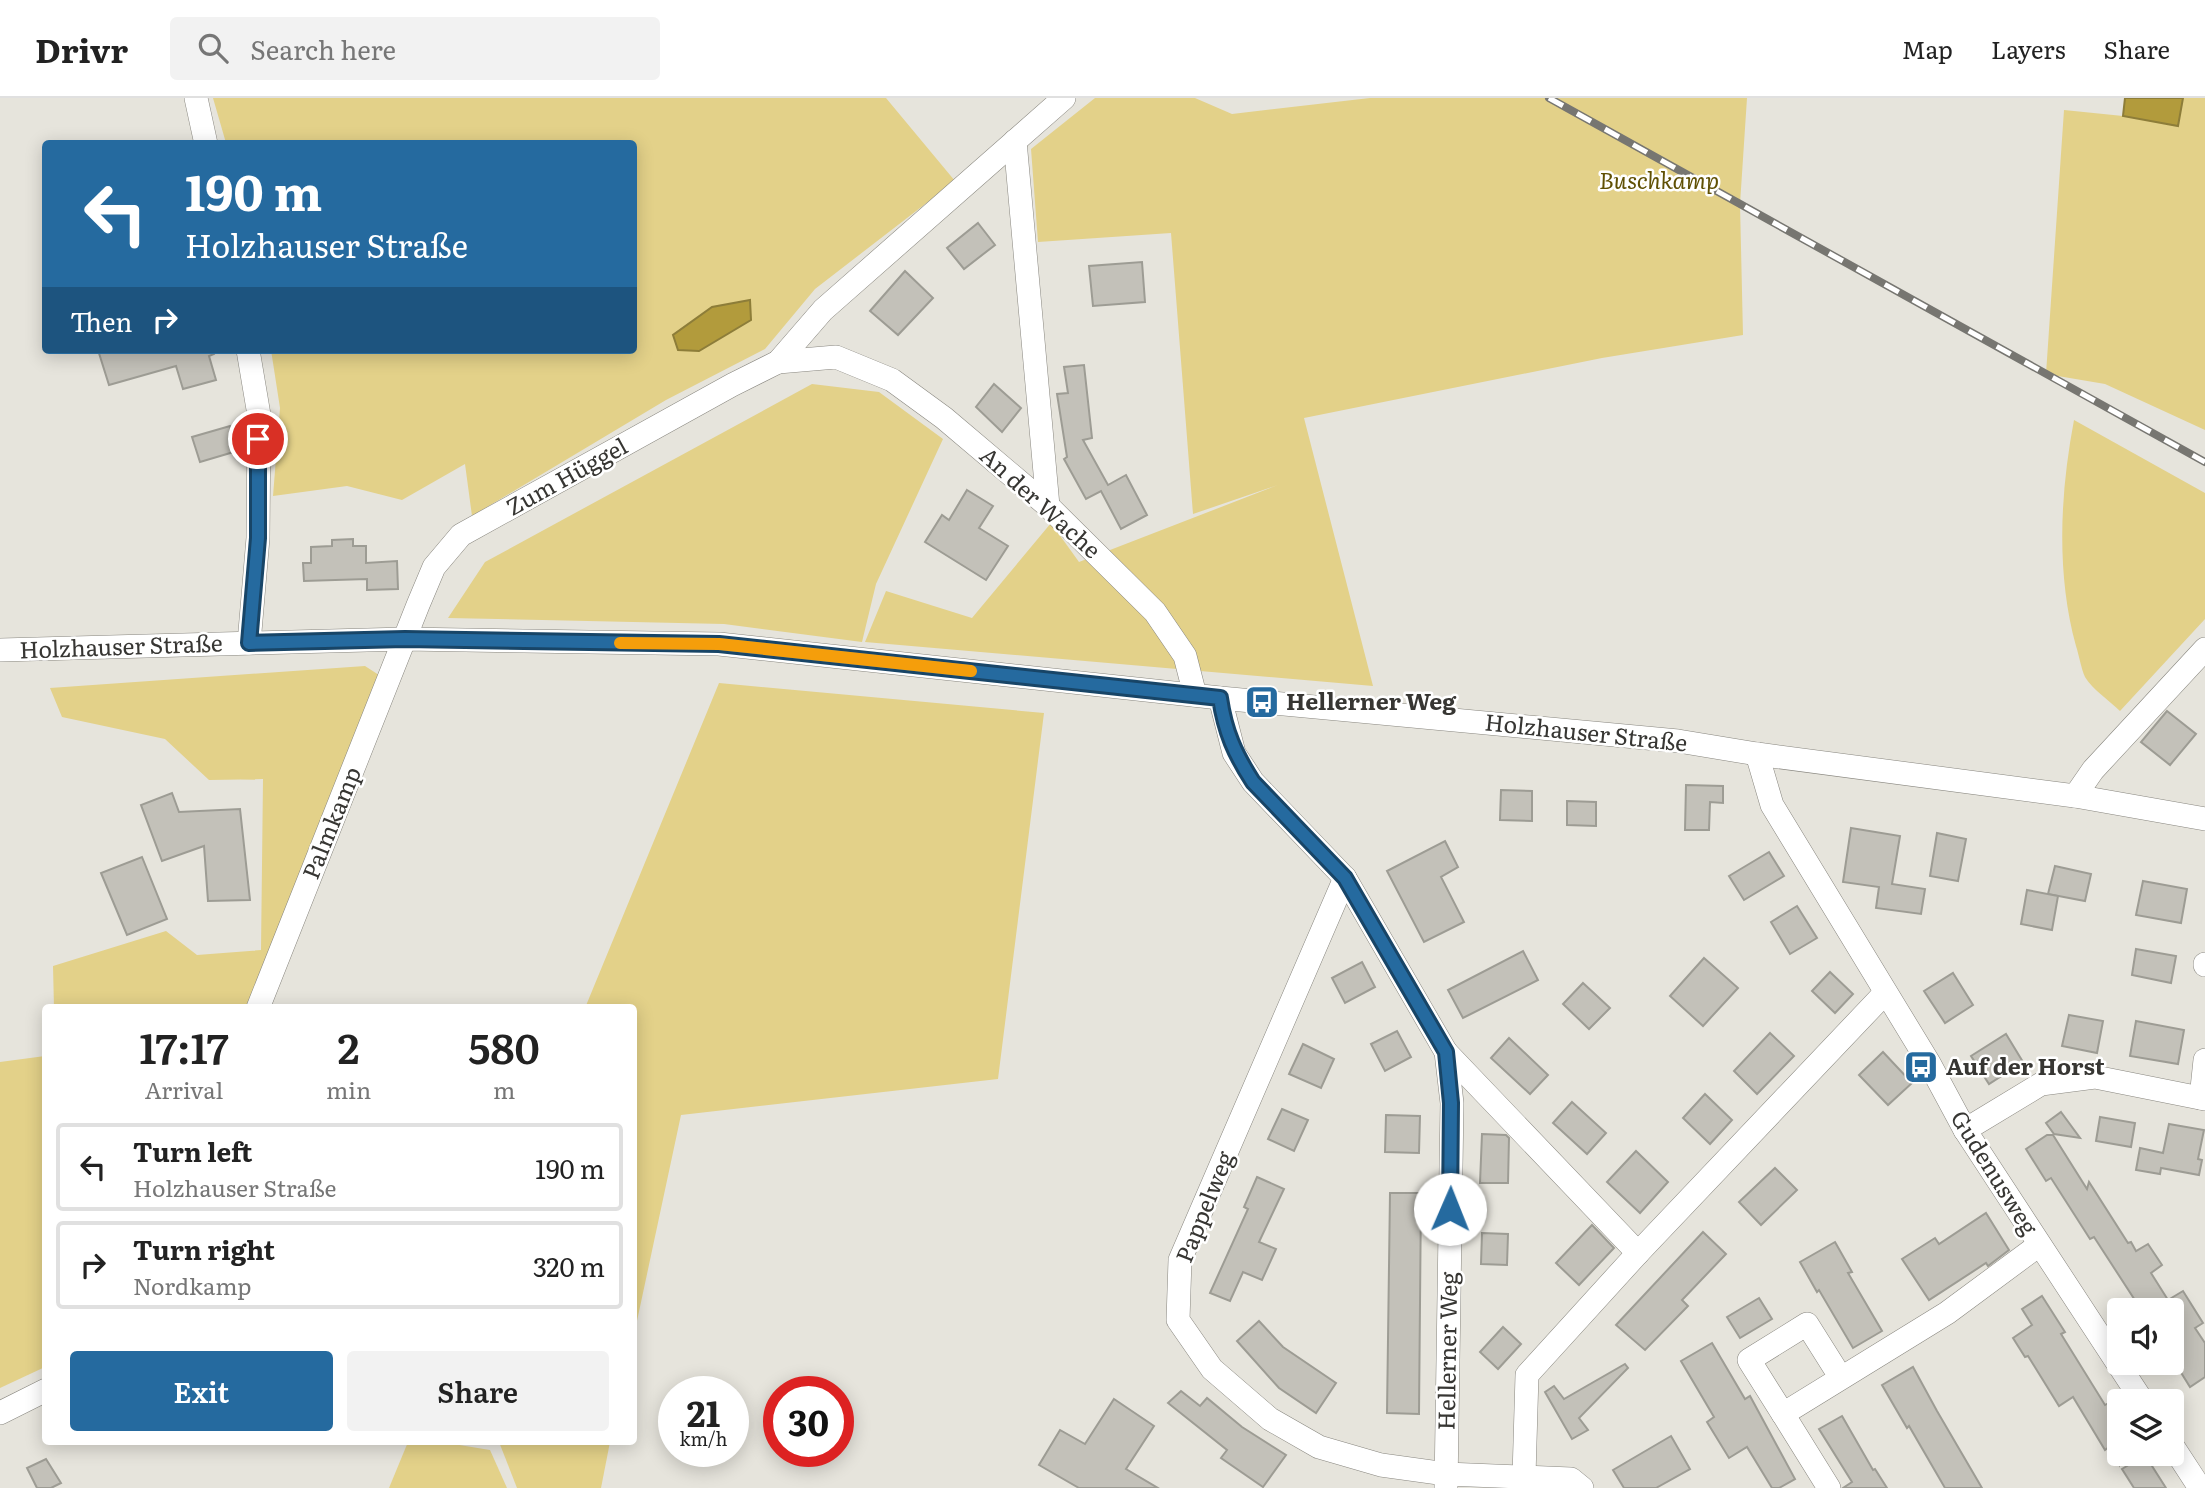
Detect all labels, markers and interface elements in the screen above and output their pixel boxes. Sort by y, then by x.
search box [170,17,660,80]
text: Drivr [35,24,128,73]
icon: search [194,29,232,67]
text: Search here [250,29,396,68]
text: Map [1902,31,1953,66]
text: Layers [1991,31,2065,66]
text: Share [2103,31,2170,66]
text: 190 m [185,153,322,226]
park label: Buschkamp [1599,162,1719,196]
icon: left [70,168,161,259]
text: Holzhauser Straße [185,220,468,268]
text: Then [70,301,132,340]
icon: right [146,301,184,339]
pin [228,409,288,469]
icon: arrive [239,420,277,458]
street label: Zum Hüggel [499,428,633,523]
street label: An der Wache [973,438,1109,565]
street label: Holzhauser Straße [19,624,223,666]
bus stop icon: Hellerner Weg [1243,683,1281,721]
place label: Hellerner Weg [1286,683,1457,717]
street label: Holzhauser Straße [1483,703,1689,759]
street label: Palmkamp [292,761,368,884]
text: 17:17 [139,1015,229,1077]
text: 2 [338,1015,360,1077]
text: 580 [468,1015,540,1077]
bus stop icon: Auf der Horst [1902,1048,1940,1086]
place label: Auf der Horst [1946,1048,2105,1082]
text: Arrival [145,1072,223,1106]
text: min [326,1072,371,1106]
text: m [493,1072,515,1106]
street label: Gudenusweg [1944,1103,2048,1241]
text: Turn left [133,1131,252,1170]
street label: Pappelweg [1165,1145,1241,1267]
icon: left [74,1148,112,1186]
text: 190 m [535,1148,605,1187]
text: Holzhauser Straße [133,1170,336,1204]
position arrow [1413,1172,1487,1246]
text: Turn right [133,1229,275,1268]
icon: right [74,1246,112,1284]
text: 320 m [533,1246,605,1285]
text: Nordkamp [133,1268,251,1302]
street label: Hellerner Weg [1428,1271,1464,1431]
map controls [2107,1298,2184,1466]
button: sound [2107,1298,2184,1375]
button: Exit [70,1351,333,1431]
button: Share [347,1351,609,1431]
speed limit sign: 30 [763,1376,854,1467]
text: 21 [687,1386,720,1438]
button: layers [2107,1389,2184,1466]
text: km/h [680,1425,727,1452]

